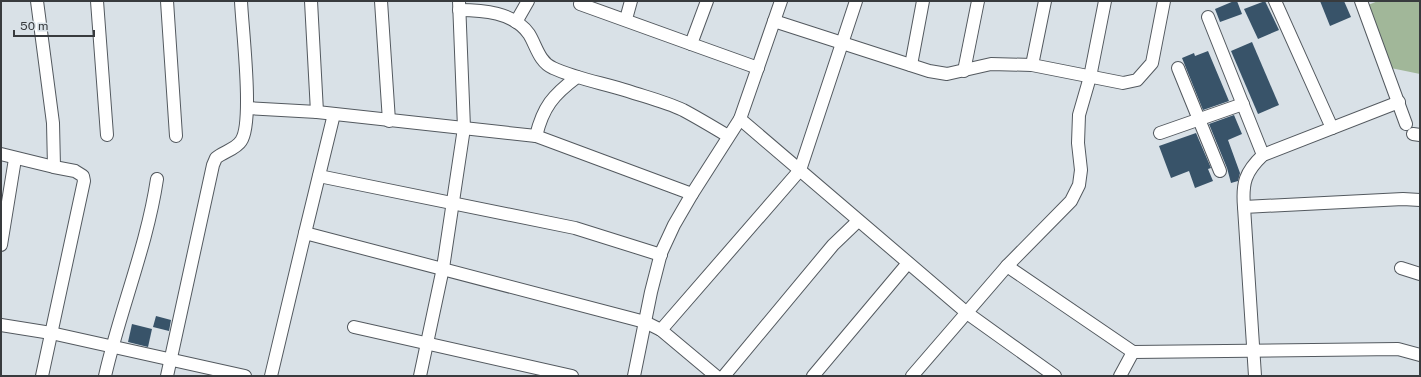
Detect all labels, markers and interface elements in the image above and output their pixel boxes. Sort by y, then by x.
scale bar [14,12,94,38]
text: 50 m [20,19,48,33]

